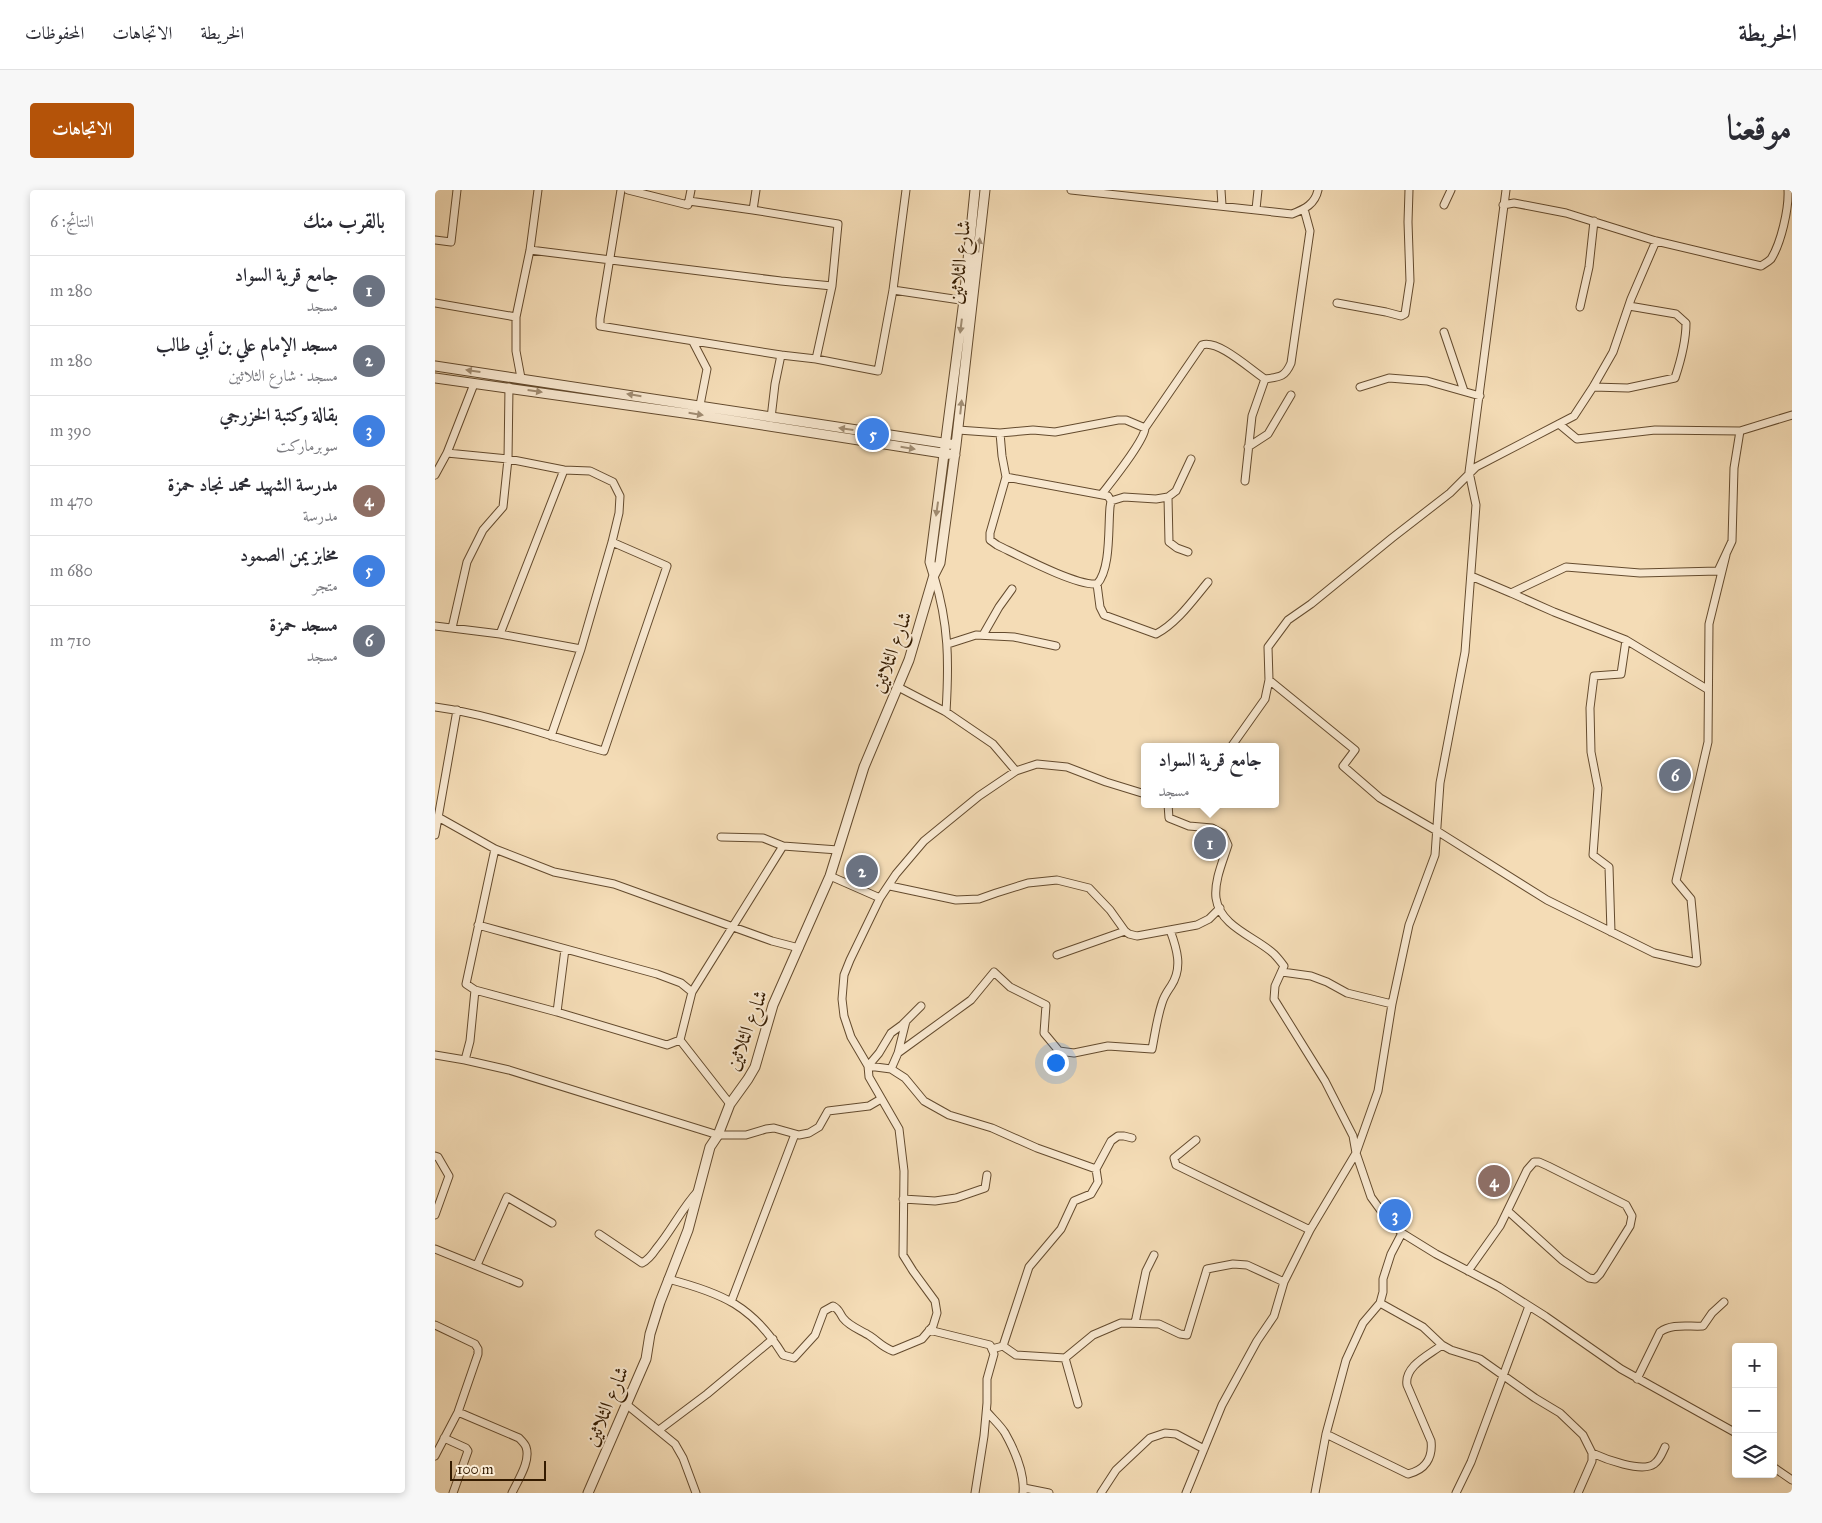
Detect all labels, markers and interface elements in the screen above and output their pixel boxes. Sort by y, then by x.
text: الخريطة [1739,18,1797,48]
text: المحفوظات [25,22,84,44]
text: الاتجاهات [112,22,172,44]
text: الخريطة [200,22,244,44]
button: الاتجاهات [30,103,134,158]
text: موقعنا [1727,106,1792,149]
text: بالقرب منك [303,208,385,234]
text: النتائج: 6 [50,212,94,231]
street label: شارع الثلاثين [943,219,981,306]
one-way arrow [975,237,983,253]
text: جامع قرية السواد [234,263,338,286]
text: 280 m [50,281,93,300]
text: 1 [366,281,372,300]
text: مسجد [307,296,338,315]
one-way arrow [957,318,965,334]
text: مسجد الإمام علي بن أبي طالب [156,333,338,356]
text: 280 m [50,351,93,370]
text: 2 [365,351,373,370]
text: مسجد · شارع الثلاثين [229,366,338,385]
one-way arrow [464,367,480,375]
one-way arrow [528,387,544,395]
one-way arrow [625,391,641,399]
one-way arrow [957,399,965,415]
text: بقالة وكتبة الخزرجي [220,403,338,426]
one-way arrow [688,411,704,419]
pin: 5 [857,415,889,453]
text: 390 m [50,421,91,440]
text: 3 [366,421,372,440]
one-way arrow [838,424,854,432]
text: سوبرماركت [276,436,338,455]
one-way arrow [901,444,917,452]
text: مدرسة الشهيد محمد نجاد حمزة [167,473,338,496]
text: 470 m [50,491,93,510]
text: 4 [365,491,373,510]
one-way arrow [933,501,941,517]
text: مدرسة [303,506,338,525]
text: مخابز يمن الصمود [240,543,338,566]
text: 680 m [50,561,93,580]
text: 5 [365,561,373,580]
text: متجر [313,576,338,595]
street label: شارع الثلاثين [865,608,922,698]
text: مسجد حمزة [269,613,338,636]
text: 710 m [50,631,91,650]
text: 6 [365,631,373,650]
text: مسجد [307,646,338,665]
popup [1141,743,1279,808]
text: جامع قرية السواد [1158,748,1262,771]
pin: 6 [1659,756,1691,794]
text: مسجد [1158,781,1190,800]
pin: 1 [1194,824,1226,862]
pin: 2 [846,852,878,890]
street label: شارع الثلاثين [720,986,778,1076]
your location [1043,1050,1069,1076]
pin: 4 [1478,1162,1510,1200]
pin: 3 [1379,1196,1411,1234]
map controls [1732,1343,1777,1478]
button: + [1732,1343,1777,1388]
street label: شارع الثلاثين [578,1362,639,1452]
button: − [1732,1388,1777,1433]
button: layers [1732,1433,1777,1478]
scale bar [450,1458,546,1481]
text: 100 m [457,1461,494,1478]

